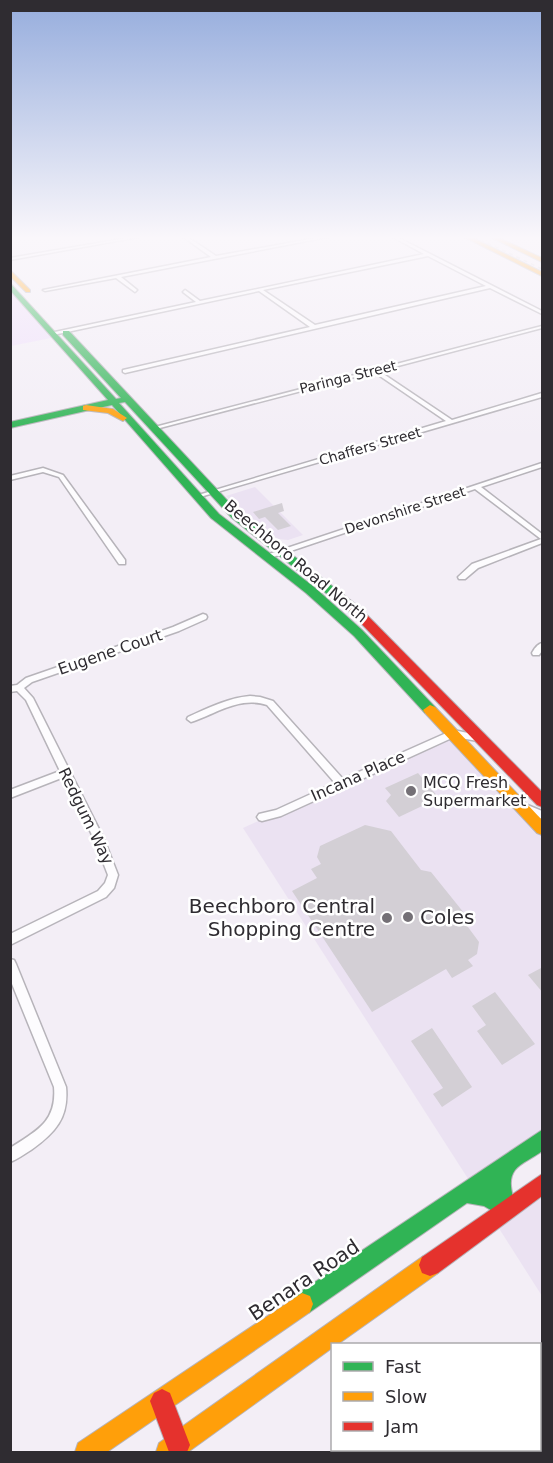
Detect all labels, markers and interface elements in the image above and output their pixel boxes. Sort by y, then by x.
street label: Paringa Street [298,357,399,397]
street label: Chaffers Street [317,424,423,468]
street label: Devonshire Street [342,483,468,537]
street label: Beechboro Road North [221,496,371,626]
street label: Eugene Court [55,625,165,679]
street label: Incana Place [308,747,408,805]
street label: Redgum Way [54,764,118,868]
place label: MCQ Fresh Supermarket [423,773,526,810]
marker: MCQ Fresh Supermarket [404,784,418,798]
place label: Beechboro Central Shopping Centre [189,894,375,941]
place label: Coles [420,905,474,929]
marker: Coles [401,910,415,924]
marker: Beechboro Central Shopping Centre [380,911,394,925]
street label: Benara Road [244,1234,364,1326]
legend [331,1343,541,1451]
text: Fast [385,1356,421,1377]
text: Slow [385,1386,427,1407]
text: Jam [384,1416,419,1437]

